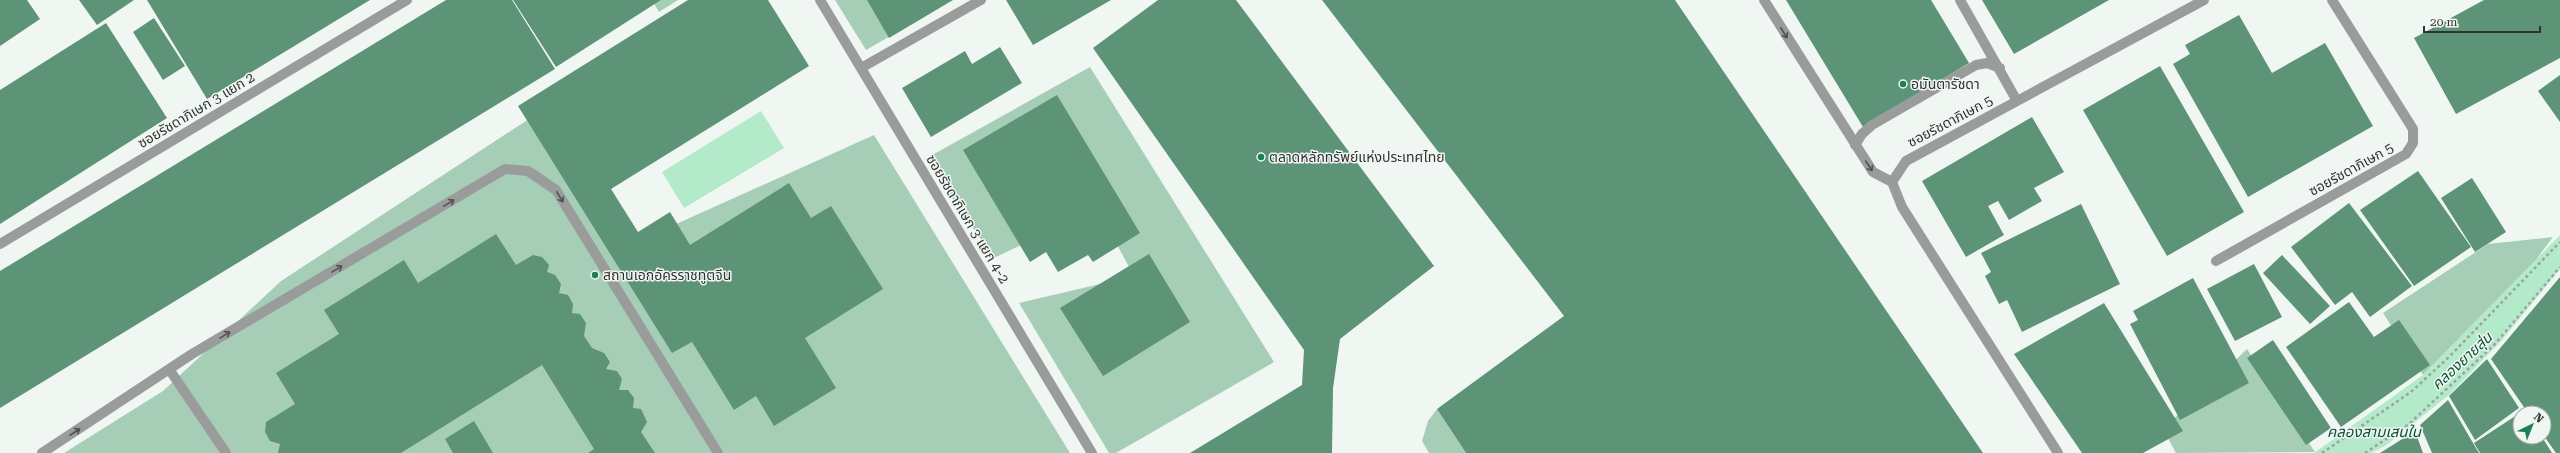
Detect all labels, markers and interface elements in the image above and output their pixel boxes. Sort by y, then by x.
scale bar [2424,8,2540,34]
text: 20 m [2430,15,2457,29]
one-way arrow [1781,27,1789,39]
street label: ซอยรัชดาภิเษก 3 แยก 2 [135,69,257,151]
place label: อมันตารัชดา [1911,76,1980,92]
marker: อมันตารัชดา [1898,79,1908,89]
street label: ซอยรัชดาภิเษก 5 [1905,92,1995,150]
street label: ซอยรัชดาภิเษก 5 [2306,139,2396,199]
place label: ตลาดหลักทรัพย์แห่งประเทศไทย [1269,149,1445,165]
street label: ซอยรัชดาภิเษก 3 แยก 4-2 [923,152,1013,286]
marker: ตลาดหลักทรัพย์แห่งประเทศไทย [1256,152,1266,162]
one-way arrow [1865,160,1873,171]
one-way arrow [556,191,564,202]
one-way arrow [443,198,455,206]
one-way arrow [331,264,343,272]
place label: สถานเอกอัครราชทูตจีน [603,267,731,284]
marker: สถานเอกอัครราชทูตจีน [590,270,600,280]
water label: คลองยายสุ่น [2428,328,2497,394]
one-way arrow [219,330,231,338]
north arrow [2512,405,2552,445]
text: N [2531,410,2546,426]
water label: คลองสามเสนใน [2327,423,2422,441]
one-way arrow [69,427,80,436]

